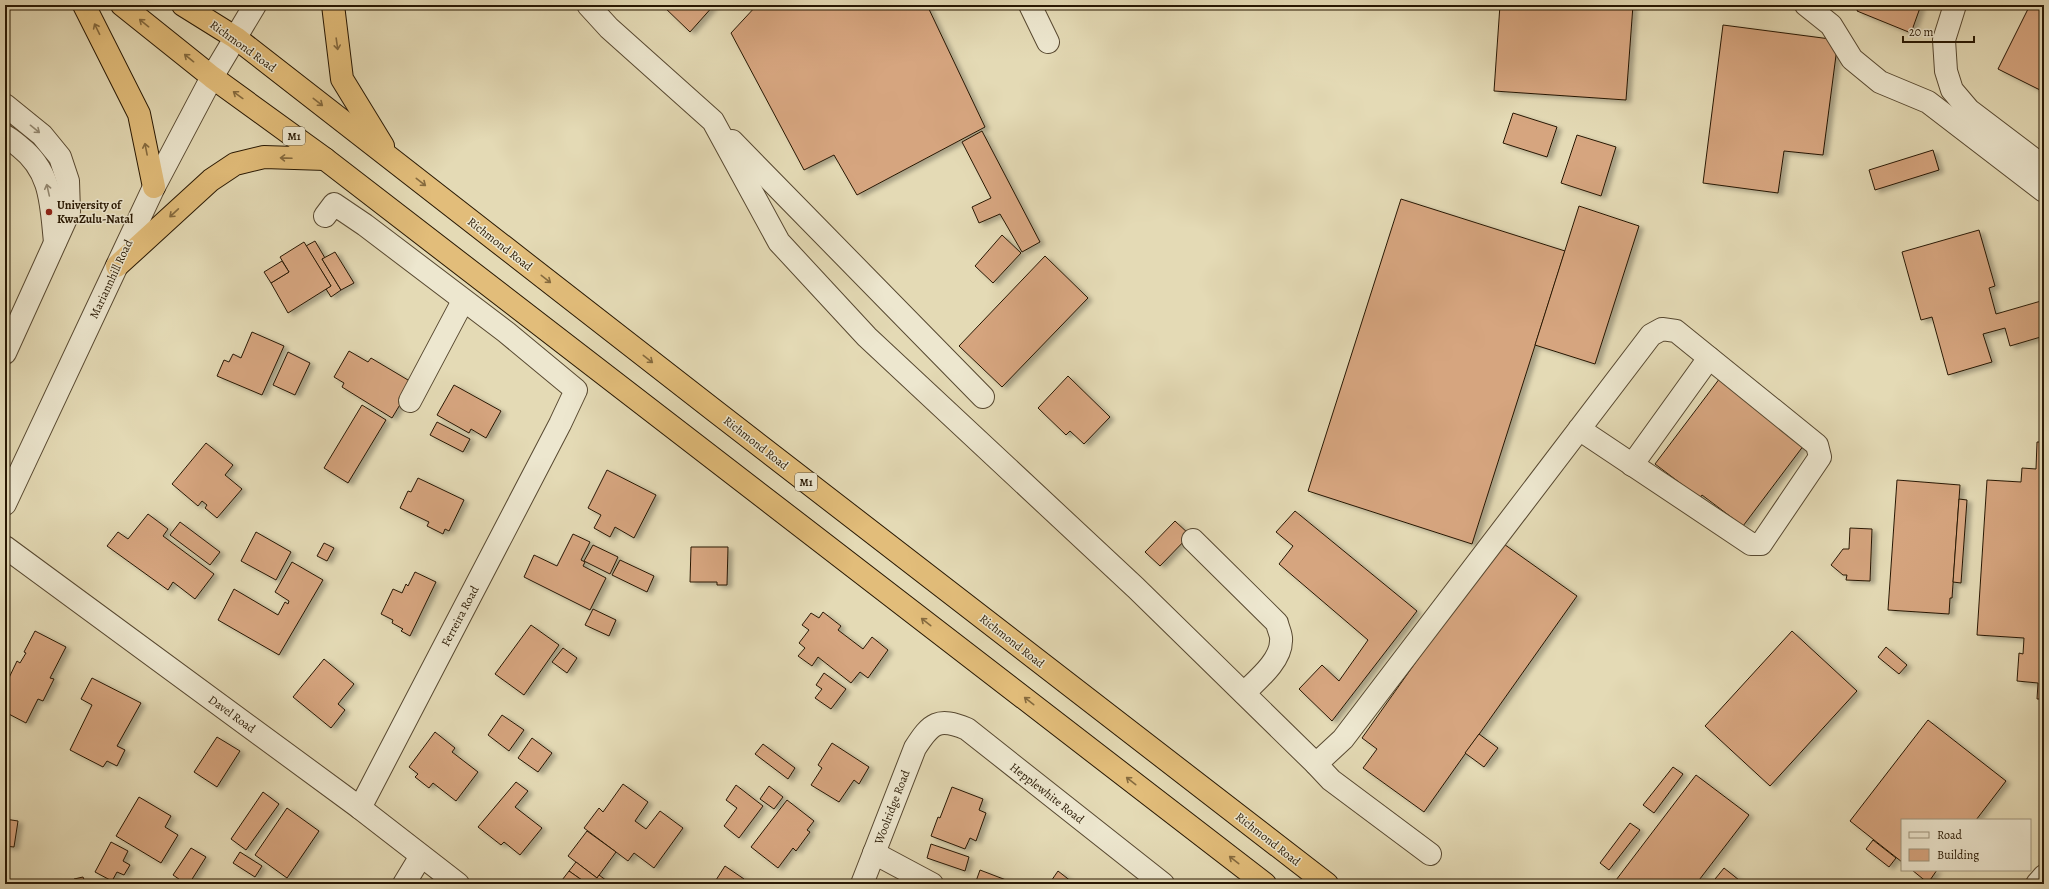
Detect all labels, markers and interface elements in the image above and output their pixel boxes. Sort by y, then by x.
street label: Richmond Road [207,16,280,76]
one-way arrow [139,18,150,27]
scale bar [1903,18,1974,44]
one-way arrow [93,23,100,35]
text: 20 m [1909,24,1933,40]
one-way arrow [333,37,341,50]
one-way arrow [184,54,195,63]
one-way arrow [232,91,243,99]
one-way arrow [313,98,324,107]
one-way arrow [30,125,41,134]
road number: M1 [283,127,305,145]
one-way arrow [142,142,150,155]
one-way arrow [280,154,293,162]
one-way arrow [416,178,427,186]
one-way arrow [43,184,51,197]
place label: University of KwaZulu-Natal [57,197,134,227]
marker: University of KwaZulu-Natal [44,207,54,217]
one-way arrow [170,208,180,217]
street label: Richmond Road [464,214,536,275]
street label: Mariannhill Road [86,236,137,321]
one-way arrow [540,275,551,283]
one-way arrow [643,355,654,363]
street label: Richmond Road [720,413,792,474]
road number: M1 [795,473,817,491]
street label: Ferreira Road [437,583,483,649]
street label: Richmond Road [976,611,1048,672]
one-way arrow [920,618,931,626]
street label: Davel Road [205,691,259,737]
one-way arrow [1023,697,1034,706]
street label: Hepplewhite Road [1007,759,1088,827]
street label: Woolridge Road [870,767,914,847]
one-way arrow [1126,777,1137,785]
street label: Richmond Road [1232,809,1304,870]
legend [1901,819,2031,871]
text: Road [1937,827,1963,843]
text: Building [1937,847,1979,863]
one-way arrow [1229,856,1240,864]

